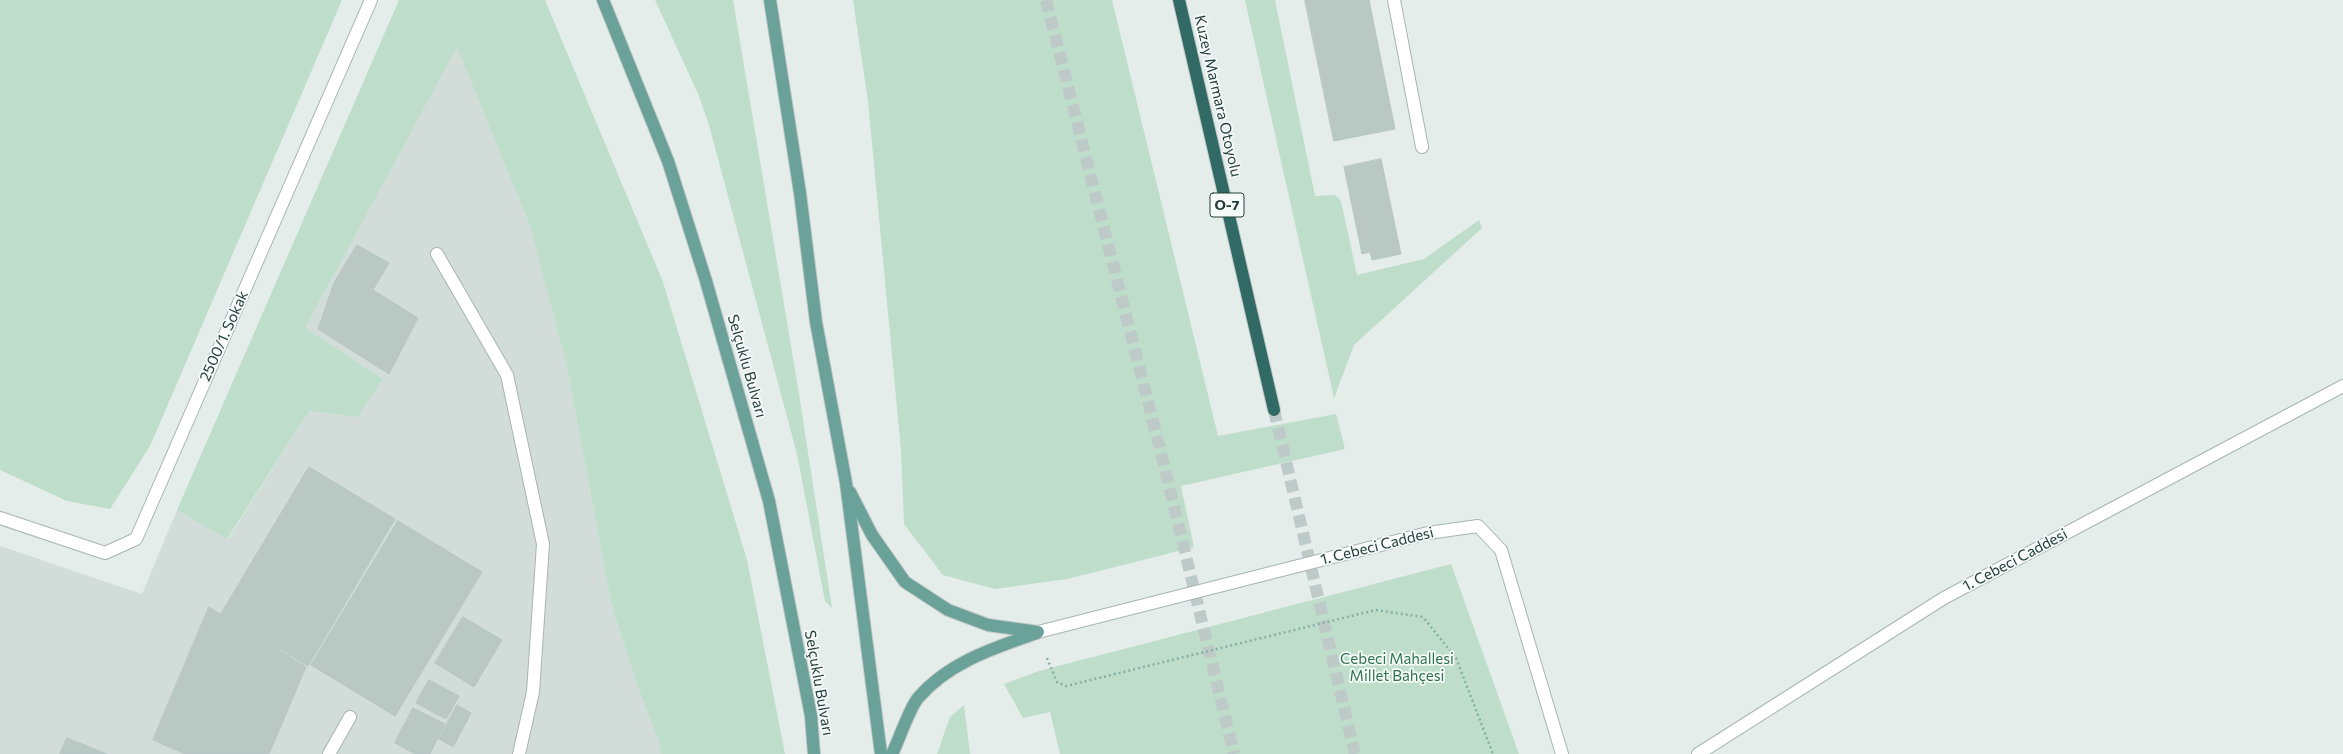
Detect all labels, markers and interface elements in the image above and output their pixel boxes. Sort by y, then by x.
street label: Kuzey Marmara Otoyolu [1191,13,1245,179]
road number: O-7 [1210,193,1244,217]
street label: 2500/1. Sokak [196,288,252,384]
street label: Selçuklu Bulvarı [724,312,770,420]
street label: 1. Cebeci Caddesi [1319,523,1435,569]
street label: 1. Cebeci Caddesi [1960,525,2070,595]
street label: Selçuklu Bulvarı [801,629,837,737]
park label: Cebeci Mahallesi Millet Bahçesi [1340,650,1454,685]

